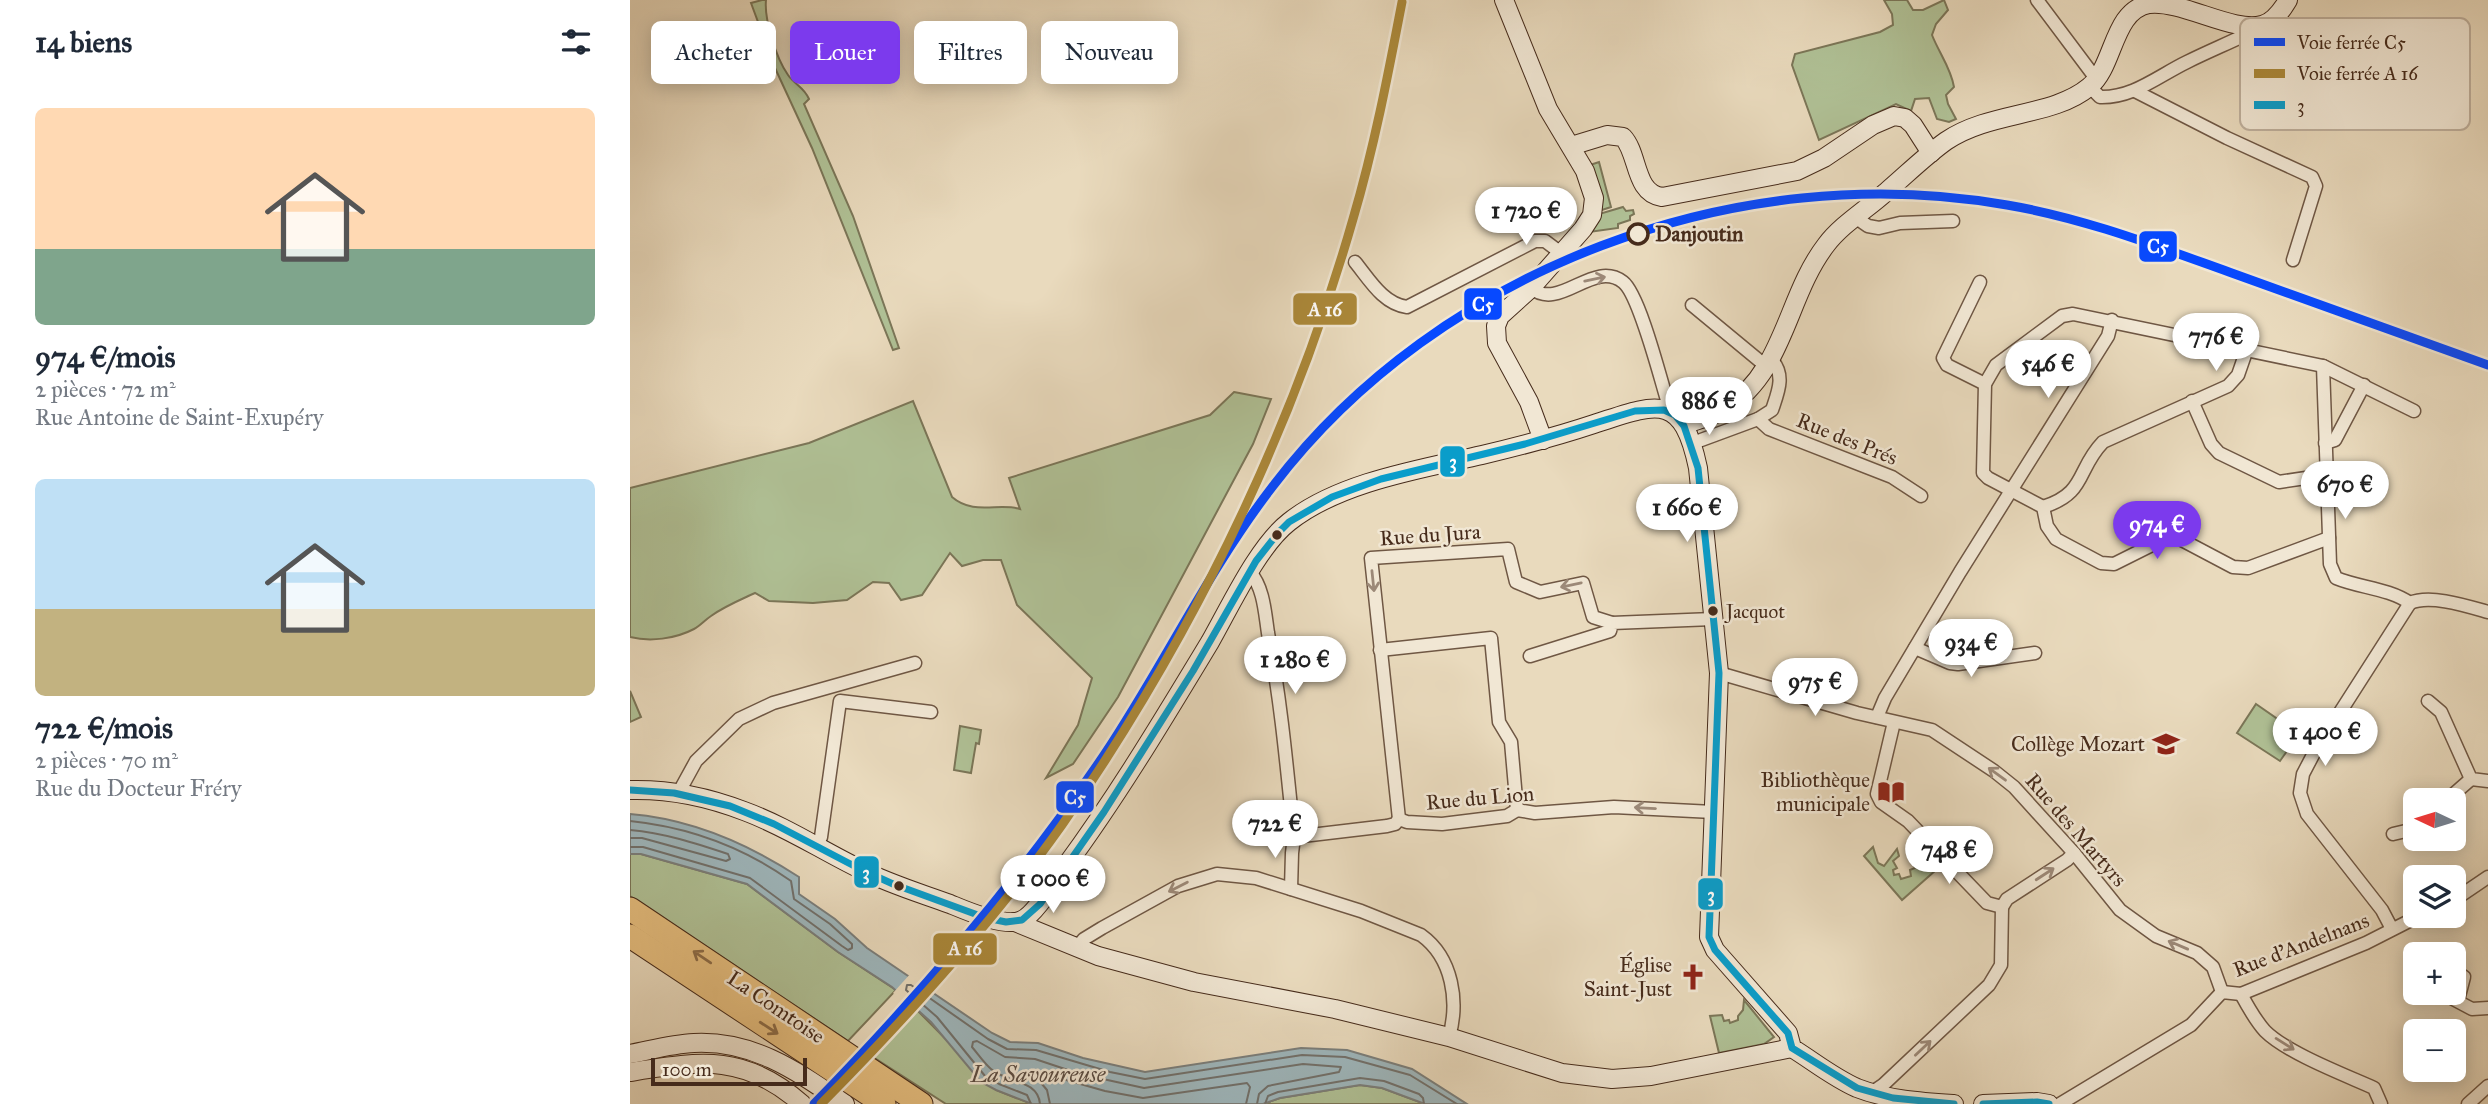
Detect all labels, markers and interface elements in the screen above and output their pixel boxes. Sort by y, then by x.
legend [2240,18,2470,130]
chip: Acheter [651,21,776,84]
chip: Louer [790,21,900,84]
chip: Filtres [914,21,1027,84]
chip: Nouveau [1041,21,1178,84]
icon: filters [557,23,595,61]
text: 14 biens [35,24,132,60]
text: Voie ferrée C5 [2296,31,2406,54]
text: Voie ferrée A 16 [2296,62,2419,85]
text: 3 [2297,94,2305,117]
icon: home [252,154,378,280]
pin: 1 720 € [1461,188,1591,247]
text: 1 720 € [1491,196,1561,224]
place label: Danjoutin [1655,221,1744,247]
marker: Danjoutin [1627,223,1649,245]
line badge: C5 [2138,230,2178,263]
text: C5 [2147,235,2169,258]
one-way arrow [1583,272,1606,286]
line badge: C5 [1463,287,1503,321]
line badge: A 16 [1292,292,1358,326]
text: C5 [1472,293,1494,316]
text: A 16 [1306,298,1343,321]
pin: 776 € [2167,314,2265,373]
text: 776 € [2188,322,2244,350]
text: 974 €/mois [35,339,176,375]
pin: 546 € [1999,340,2097,400]
text: 546 € [2021,349,2075,377]
text: 2 pièces · 72 m² [35,375,176,403]
pin: 886 € [1660,378,1758,437]
text: 886 € [1681,386,1737,414]
text: Rue Antoine de Saint-Exupéry [35,403,324,431]
street label: Rue des Prés [1793,407,1901,471]
line badge: 3 [1439,445,1466,478]
text: 3 [1449,450,1457,474]
pin: 670 € [2296,462,2394,521]
text: 670 € [2317,470,2373,498]
pin: 1 660 € [1622,484,1752,544]
text: 1 660 € [1652,493,1722,521]
pin: 974 € [2108,502,2206,561]
text: 974 € [2129,510,2185,538]
street label: Rue du Jura [1379,518,1482,552]
icon: home [252,525,378,651]
unlabelled marker [1270,528,1284,542]
one-way arrow [1367,569,1380,591]
one-way arrow [1560,579,1583,593]
place label: Jacquot [1724,600,1785,624]
marker: Jacquot [1706,604,1720,618]
pin: 934 € [1922,620,2020,679]
text: 934 € [1944,628,1998,656]
pin: 1 280 € [1230,636,1360,696]
text: 1 280 € [1260,645,1330,673]
pin: 975 € [1766,658,1864,718]
text: 975 € [1788,667,1842,695]
pin: 1 400 € [2260,708,2390,768]
text: 722 €/mois [35,710,173,746]
text: 1 400 € [2289,717,2361,745]
school or university icon: Collège Mozart [2151,729,2181,759]
place label: Collège Mozart [2011,731,2146,757]
text: 2 pièces · 70 m² [35,746,178,774]
place label: Bibliothèque municipale [1761,767,1870,817]
one-way arrow [1988,767,2007,781]
street label: Rue des Martyrs [2020,768,2132,892]
text: Rue du Docteur Fréry [35,774,242,802]
library icon: Bibliothèque municipale [1876,777,1906,807]
line badge: C5 [1055,780,1095,814]
street label: Rue du Lion [1425,780,1535,816]
text: C5 [1064,786,1086,809]
north arrow [2403,788,2466,850]
map controls [2403,788,2466,1082]
pin: 722 € [1226,800,1324,860]
one-way arrow [1634,802,1657,815]
text: 722 € [1248,809,1302,837]
pin: 748 € [1900,826,1998,886]
text: 748 € [1921,835,1977,863]
line badge: 3 [853,855,880,889]
pin: 1 000 € [988,856,1118,915]
text: 3 [862,861,870,885]
text: 1 000 € [1016,864,1090,892]
button: layers [2403,865,2466,928]
one-way arrow [2035,867,2054,882]
line badge: 3 [1697,877,1724,911]
unlabelled marker [892,879,906,893]
one-way arrow [1168,881,1189,895]
text: 3 [1707,883,1715,907]
street label: Rue d'Andelnans [2229,907,2373,983]
line badge: A 16 [932,932,998,966]
text: A 16 [946,937,983,960]
one-way arrow [2168,938,2189,951]
button: + [2403,942,2466,1005]
one-way arrow [693,950,712,964]
place label: Église Saint-Just [1584,951,1673,1002]
church icon: Église Saint-Just [1678,962,1708,992]
street label: La Comtoise [722,965,830,1049]
button: − [2403,1019,2466,1082]
one-way arrow [758,1021,778,1035]
one-way arrow [2274,1037,2294,1051]
one-way arrow [1914,1040,1931,1057]
scale bar [651,1055,807,1087]
text: 100 m [662,1058,712,1081]
water label: La Savoureuse [970,1060,1106,1088]

